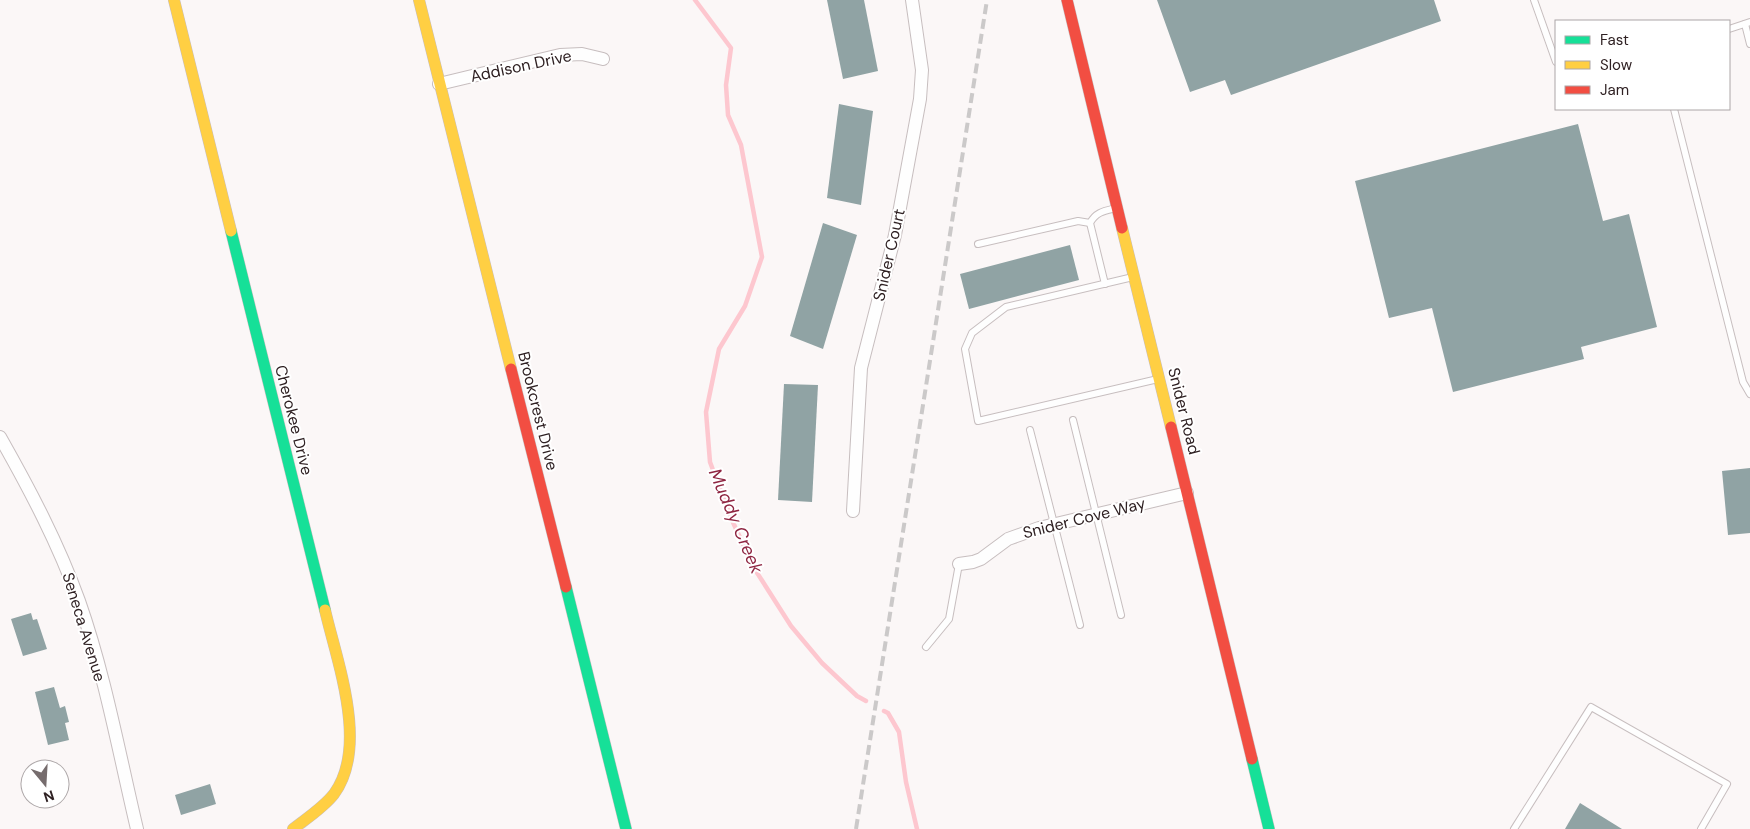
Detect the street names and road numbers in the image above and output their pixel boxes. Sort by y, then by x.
street label: Addison Drive [468,45,574,87]
street label: Snider Court [868,207,910,303]
street label: Brookcrest Drive [513,349,563,473]
street label: Cherokee Drive [270,363,318,477]
street label: Snider Road [1163,365,1205,457]
street label: Snider Cove Way [1021,493,1148,543]
street label: Seneca Avenue [57,570,111,684]

